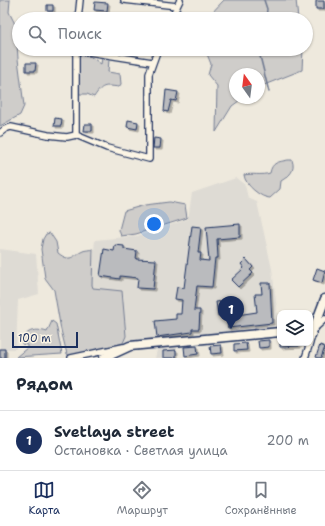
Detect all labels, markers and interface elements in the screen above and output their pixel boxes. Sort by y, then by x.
search box [12,12,313,56]
icon: search [26,23,48,45]
text: Поиск [58,24,102,44]
north arrow [229,68,265,104]
your location [144,214,164,234]
pin: 1 [218,296,244,329]
map controls [277,310,313,346]
button: layers [277,310,313,346]
scale bar [12,330,78,349]
text: 100 m [18,331,51,346]
text: Рядом [16,373,73,395]
text: Svetlaya street [54,422,174,442]
text: 1 [26,432,32,449]
text: 200 m [267,432,309,449]
text: Остановка · Светлая улица [54,442,228,459]
tab: Карта [28,479,60,518]
tab: Маршрут [117,479,168,518]
tab: Сохранённые [225,479,297,518]

